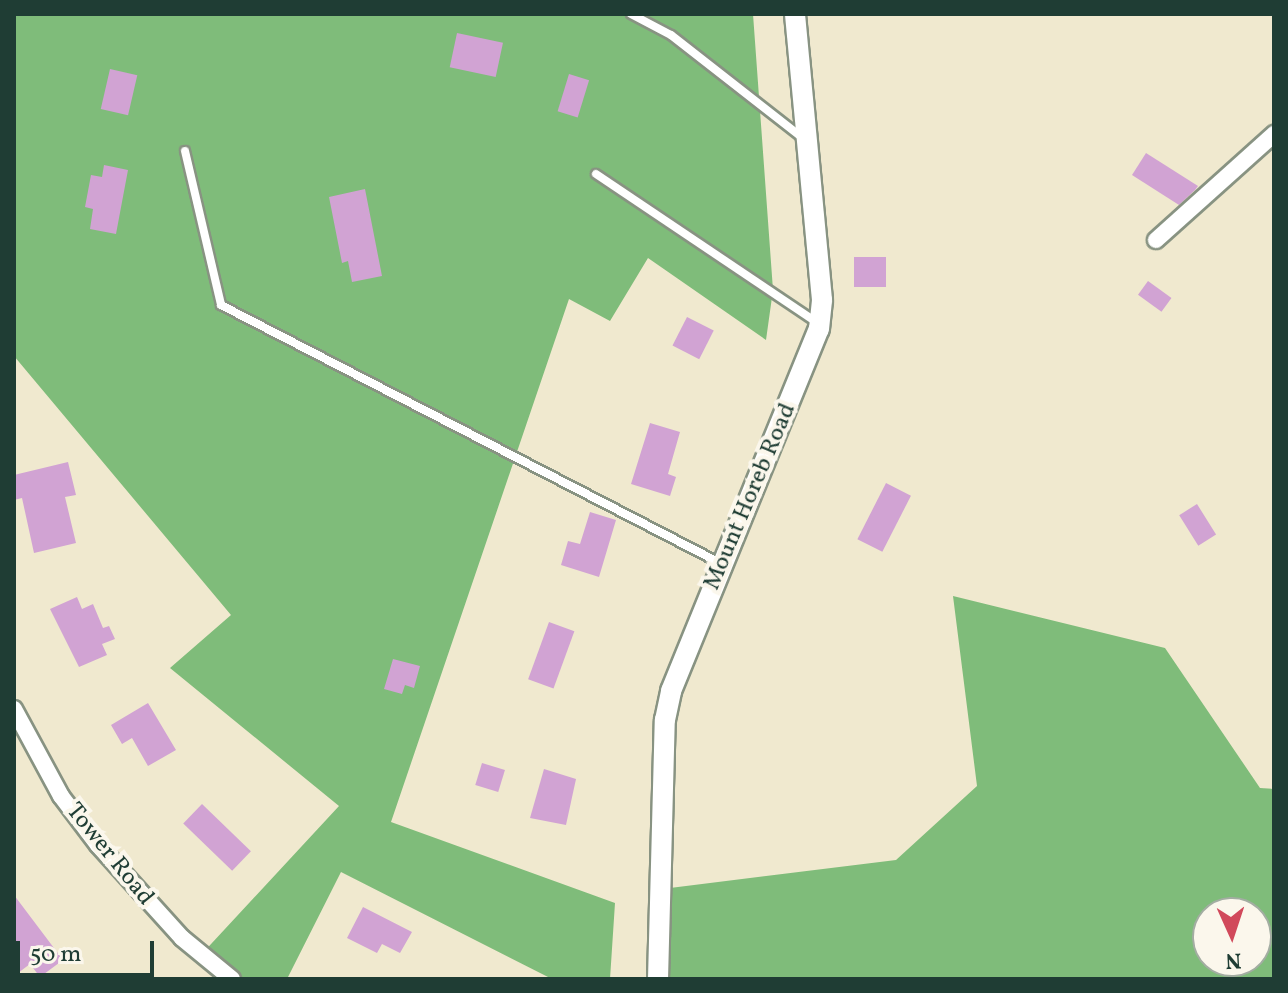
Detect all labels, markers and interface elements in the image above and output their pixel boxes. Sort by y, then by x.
street label: Mount Horeb Road [699,399,803,595]
street label: Tower Road [59,798,159,912]
north arrow [1192,897,1272,977]
scale bar [20,925,158,975]
text: 50 m [30,938,82,972]
text: N [1224,944,1242,975]

